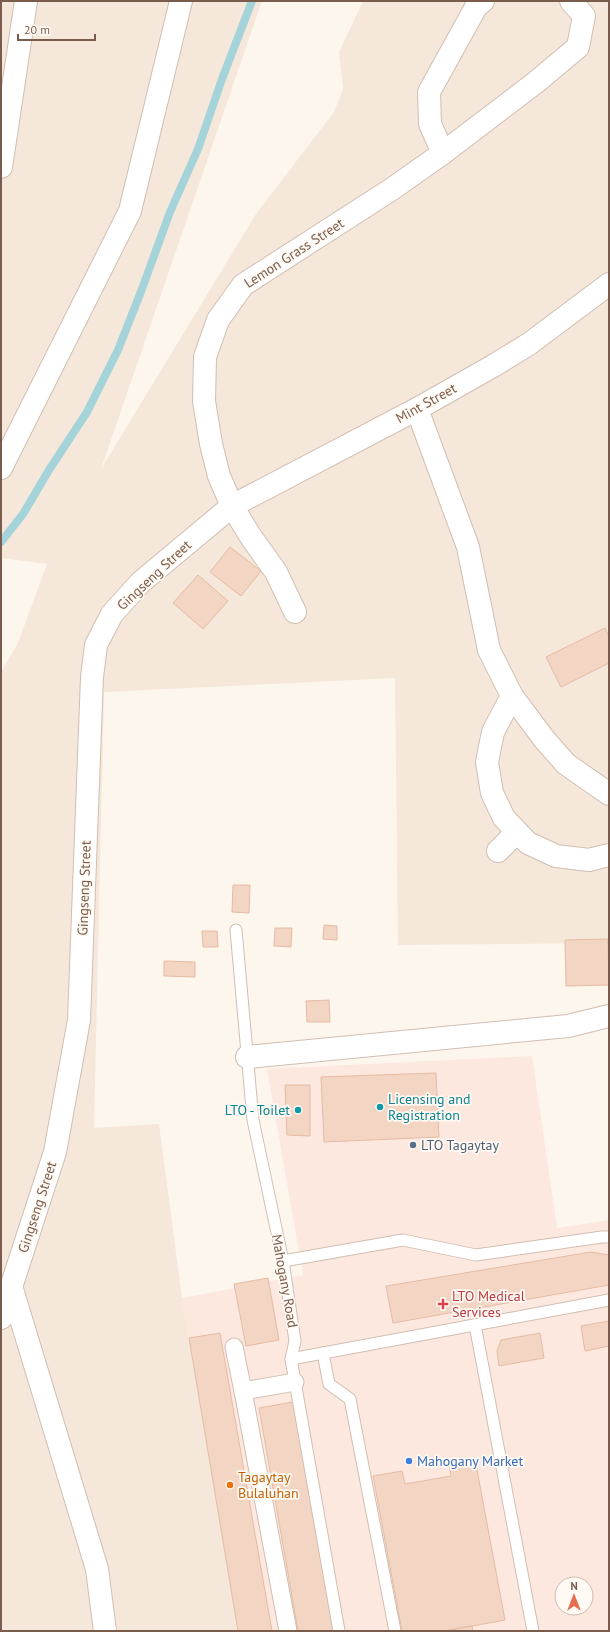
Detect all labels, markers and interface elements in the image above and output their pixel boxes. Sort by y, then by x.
scale bar [18,16,95,42]
text: 20 m [24,22,50,37]
street label: Lemon Grass Street [241,214,347,292]
street label: Mint Street [392,379,460,427]
street label: Gingseng Street [113,536,195,614]
street label: Gingseng Street [73,840,95,936]
place label: Licensing and Registration [388,1090,470,1124]
place label: LTO - Toilet [225,1101,290,1119]
marker: Licensing and Registration [375,1102,385,1112]
marker: LTO - Toilet [293,1105,303,1115]
place label: LTO Tagaytay [421,1136,499,1154]
marker: LTO Tagaytay [408,1140,418,1150]
street label: Gingseng Street [14,1159,60,1255]
street label: Mahogany Road [268,1233,302,1329]
place label: LTO Medical Services [452,1287,525,1321]
marker: LTO Medical Services [437,1298,449,1310]
place label: Mahogany Market [417,1452,523,1470]
marker: Mahogany Market [404,1456,414,1466]
place label: Tagaytay Bulaluhan [238,1468,299,1502]
marker: Tagaytay Bulaluhan [225,1480,235,1490]
north arrow [554,1576,594,1616]
text: N [570,1579,578,1593]

